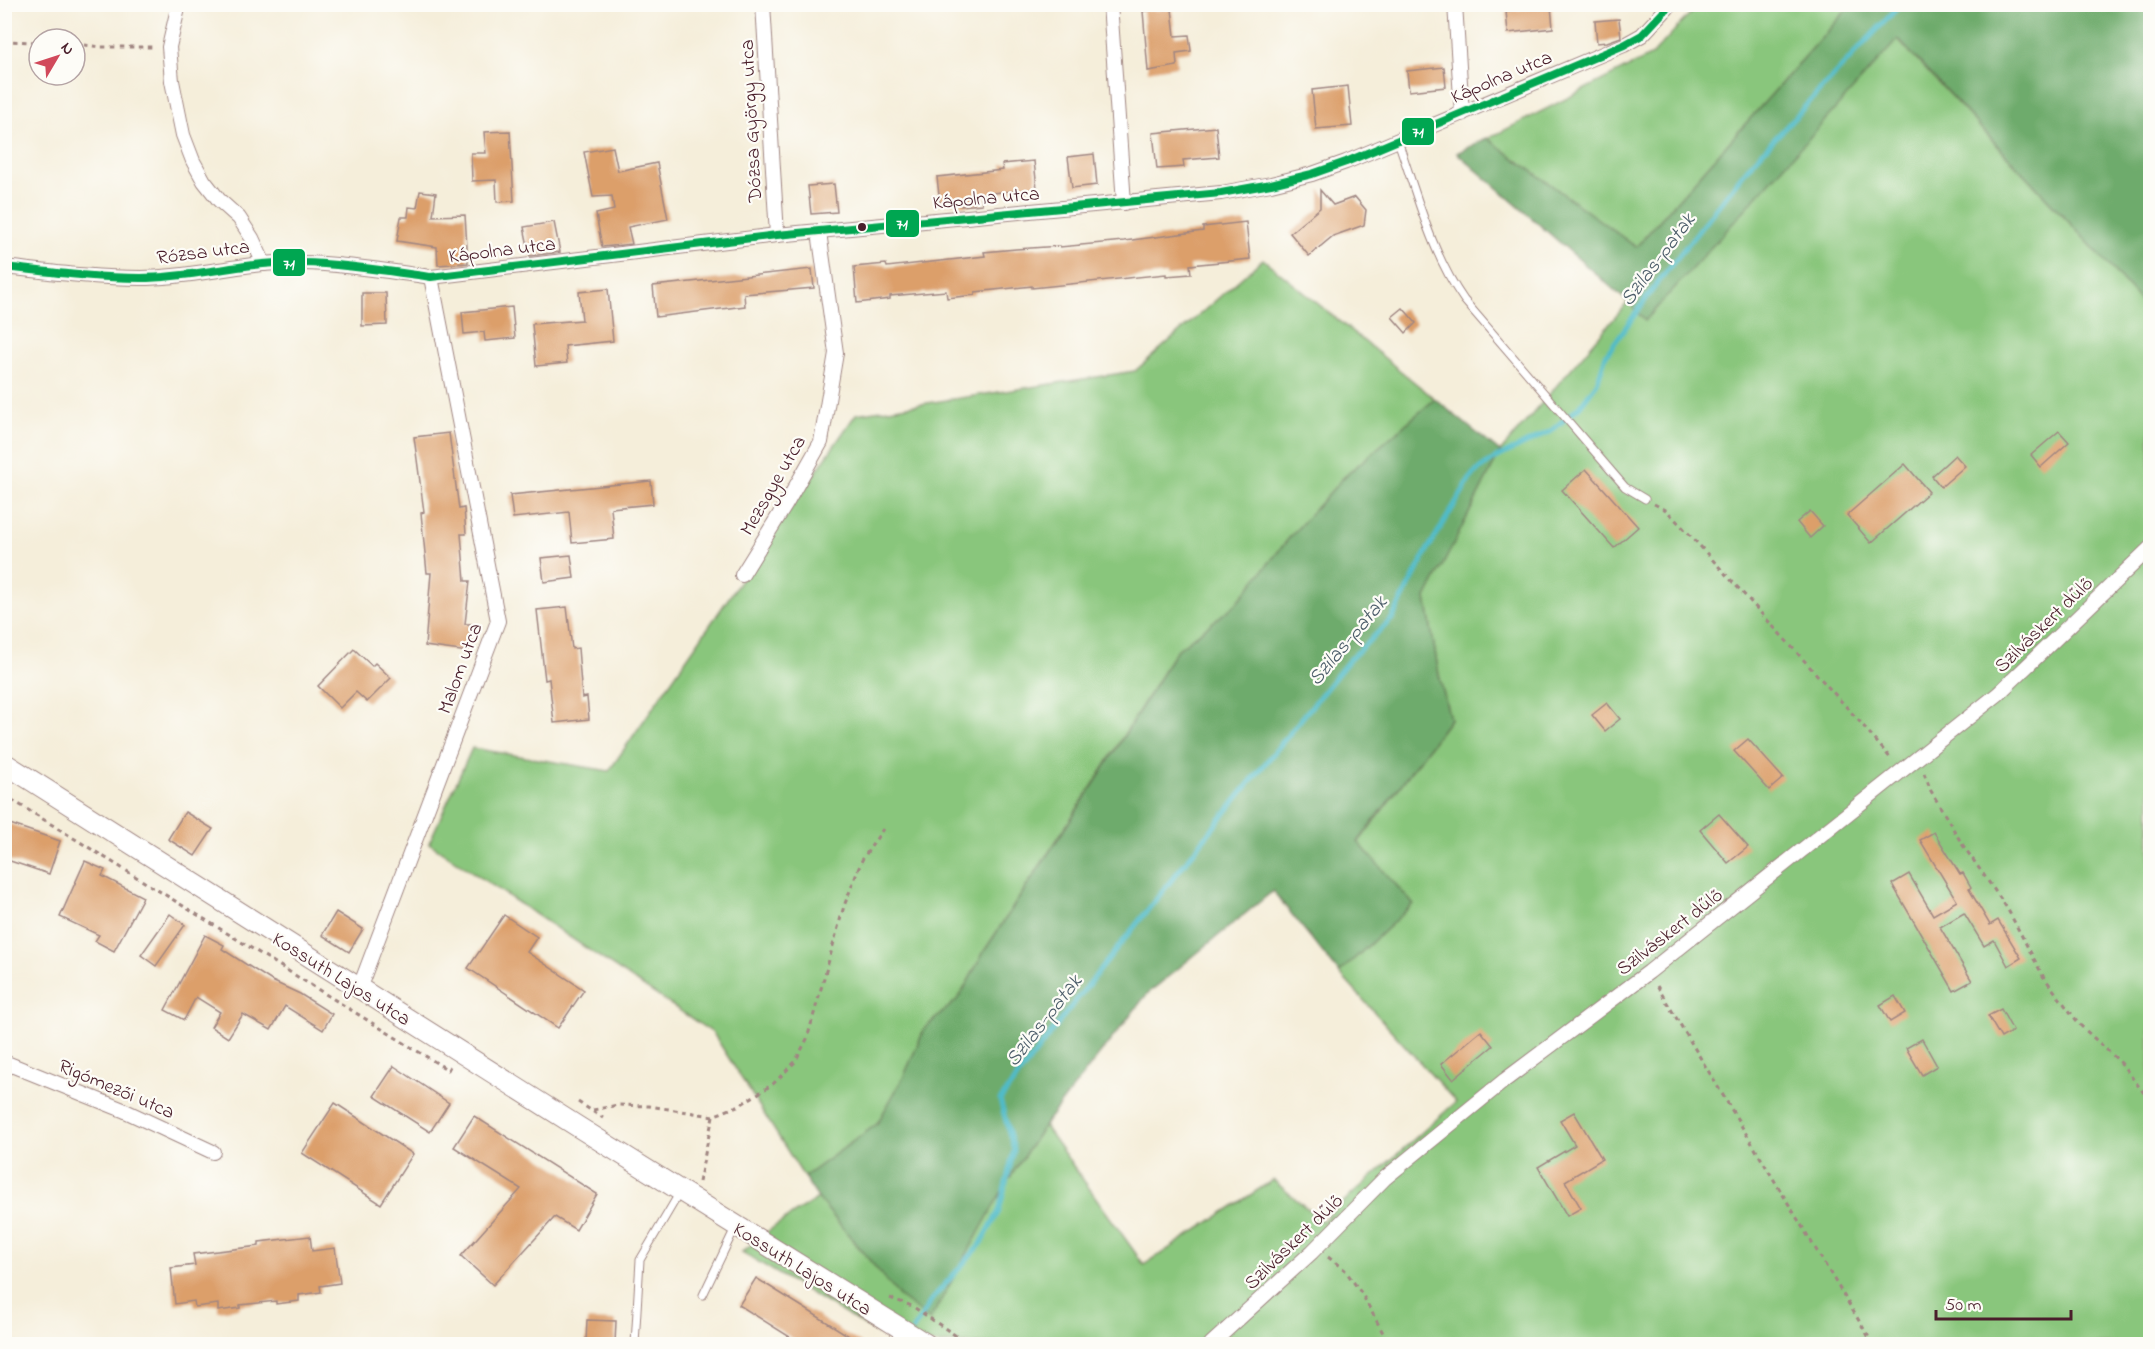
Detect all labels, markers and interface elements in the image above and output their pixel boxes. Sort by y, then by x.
north arrow [27,27,87,87]
text: N [54,37,80,61]
street label: Dózsa György utca [734,39,772,204]
street label: Kápolna utca [1447,44,1557,113]
line badge: 71 [1401,117,1435,146]
text: 71 [1412,121,1425,145]
street label: Kápolna utca [932,180,1041,219]
water label: Szilas-patak [1614,207,1704,313]
line badge: 71 [885,209,920,238]
text: 71 [896,213,909,237]
unlabelled marker [856,221,868,233]
street label: Kápolna utca [447,231,557,272]
street label: Rózsa utca [155,233,252,274]
line badge: 71 [272,248,306,277]
text: 71 [283,253,296,277]
street label: Mezsgye utca [734,431,815,542]
street label: Szilváskert dűlő [1989,571,2101,681]
water label: Szilas-patak [1302,589,1396,693]
street label: Malom utca [431,619,491,718]
street label: Szilváskert dűlő [1611,882,1730,984]
street label: Kossuth Lajos utca [266,926,416,1034]
water label: Szilas-patak [999,968,1091,1074]
street label: Rigómezői utca [53,1053,179,1129]
street label: Szilváskert dűlő [1239,1188,1351,1298]
street label: Kossuth Lajos utca [727,1216,877,1324]
scale bar [1936,1283,2071,1321]
text: 50 m [1945,1293,1982,1319]

